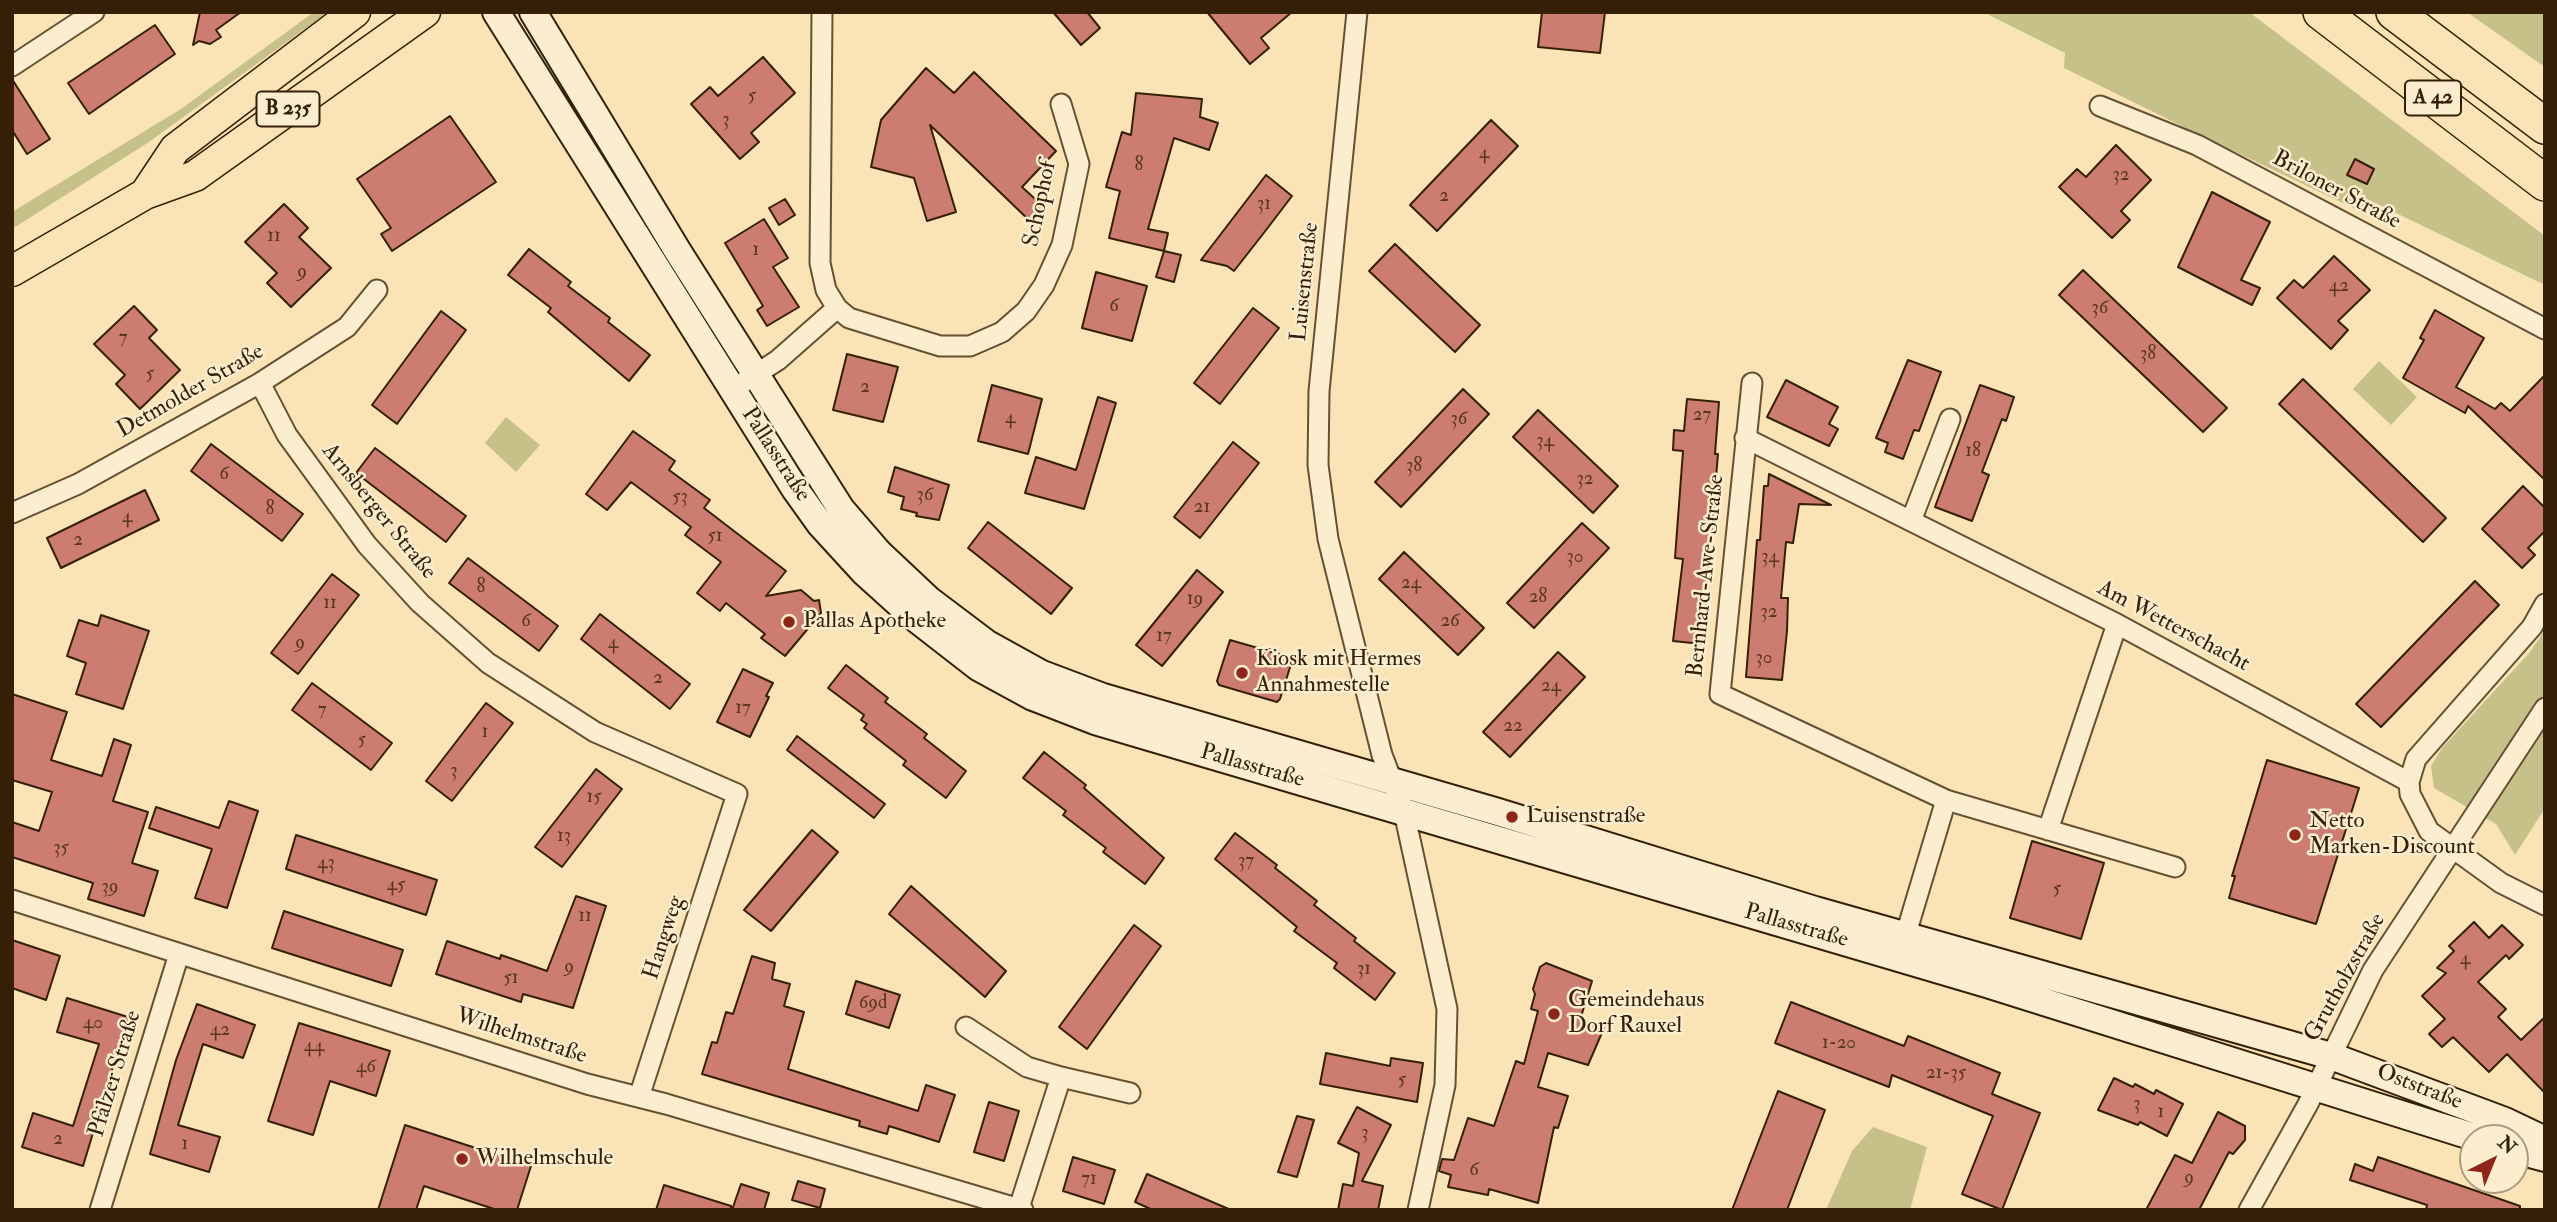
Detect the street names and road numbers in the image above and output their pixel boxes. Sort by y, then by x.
road number: A 42 [2405,80,2461,116]
road number: B 235 [256,92,320,126]
street label: Briloner Straße [2267,146,2405,236]
street label: Schophof [1018,158,1064,250]
street label: Luisenstraße [1286,221,1326,343]
street label: Detmolder Straße [113,339,269,445]
street label: Pallasstraße [734,403,816,507]
street label: Arnsberger Straße [315,438,441,586]
street label: Bernhard-Awe-Straße [1683,473,1731,679]
street label: Am Wetterschacht [2092,575,2254,679]
street label: Pallasstraße [1197,739,1307,795]
street label: Hangweg [639,893,691,983]
street label: Pallasstraße [1741,899,1851,955]
street label: Grutholzstraße [2299,909,2393,1047]
street label: Wilhelmstraße [452,1003,590,1071]
street label: Pfälzer Straße [84,1008,148,1140]
street label: Oststraße [2372,1059,2466,1117]

